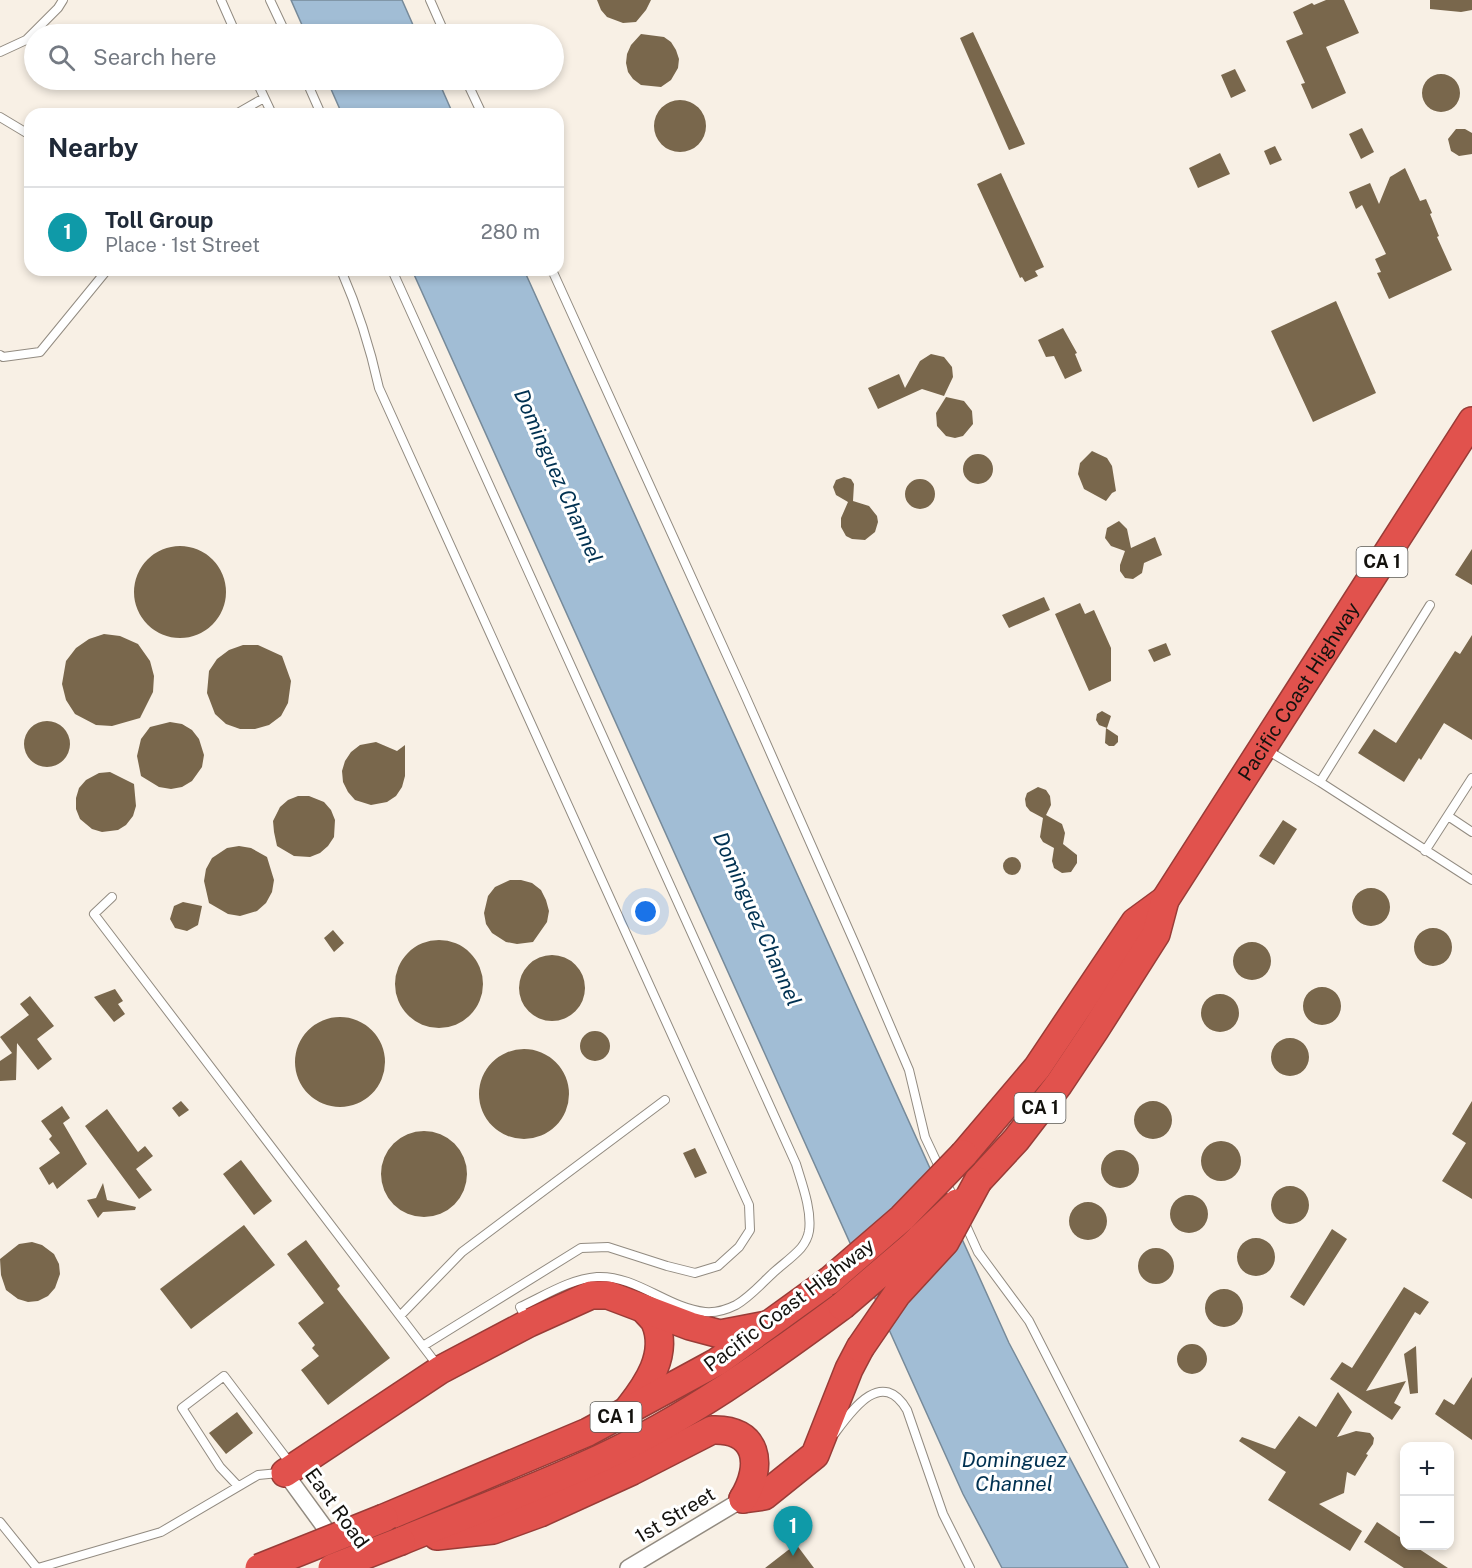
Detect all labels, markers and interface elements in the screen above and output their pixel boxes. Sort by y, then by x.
search box [24,24,564,90]
icon: search [45,41,78,74]
text: Search here [93,44,217,70]
text: Nearby [48,132,138,163]
text: Toll Group [105,207,213,233]
text: 1 [63,220,72,244]
text: 280 m [481,220,540,244]
text: Place · 1st Street [105,233,260,257]
water label: Dominguez Channel [509,385,608,567]
road number: CA 1 [1356,547,1408,577]
street label: Pacific Coast Highway [1233,598,1365,785]
water label: Dominguez Channel [708,828,807,1010]
your location [631,897,660,926]
road number: CA 1 [1014,1093,1066,1123]
street label: Pacific Coast Highway [699,1233,879,1377]
road number: CA 1 [590,1402,642,1432]
map controls [1400,1442,1454,1550]
button: + [1400,1442,1454,1496]
water label: Dominguez Channel [962,1447,1067,1496]
street label: East Road [300,1463,374,1553]
street label: 1st Street [631,1482,719,1548]
button: − [1400,1496,1454,1550]
pin: 1 [774,1506,812,1556]

